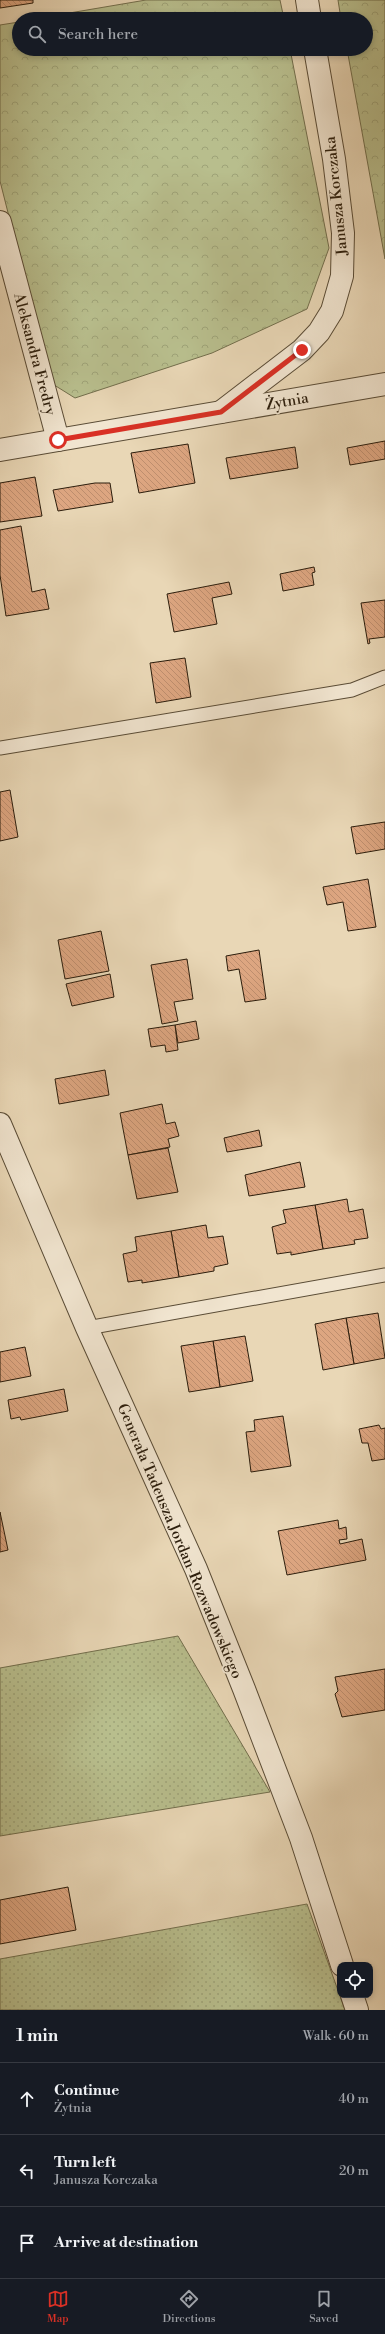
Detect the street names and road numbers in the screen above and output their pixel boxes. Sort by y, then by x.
street label: Janusza Korczaka [321,135,352,257]
street label: Aleksandra Fredry [9,290,60,418]
street label: Żytnia [264,387,311,415]
street label: Generała Tadeusza Jordan-Rozwadowskiego [113,1401,246,1682]

